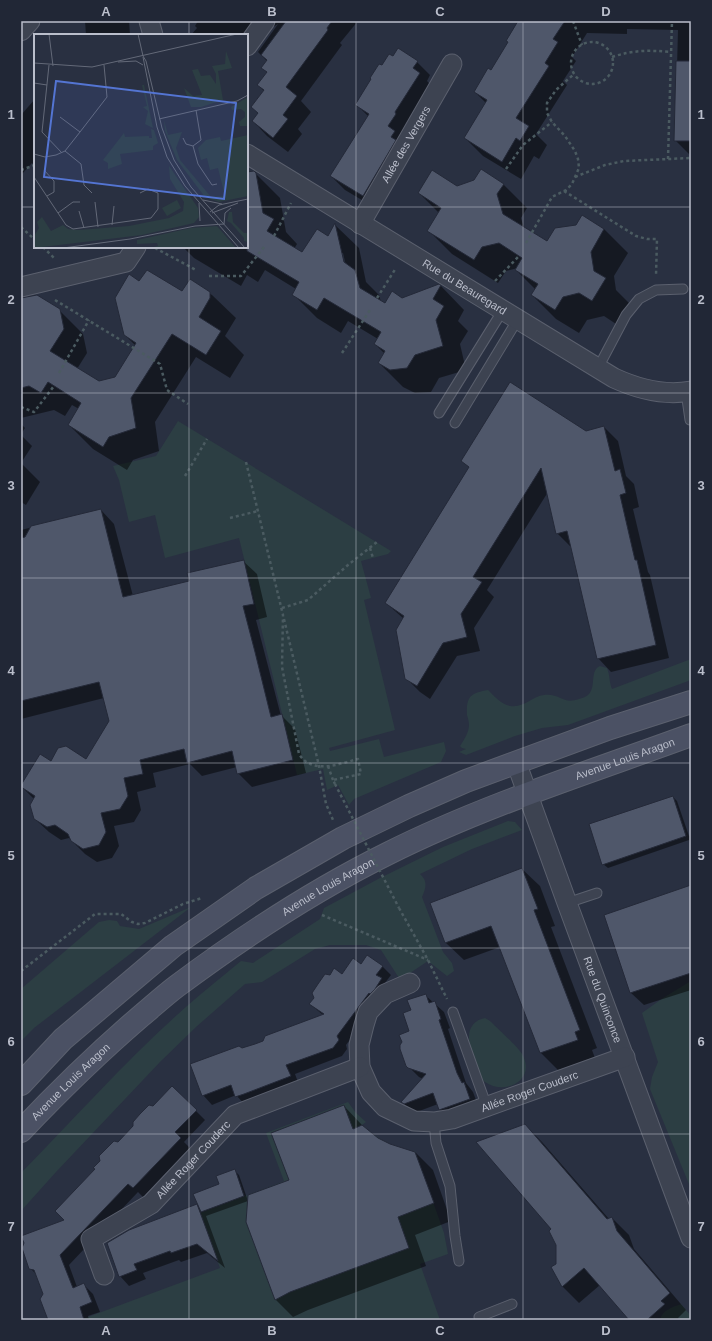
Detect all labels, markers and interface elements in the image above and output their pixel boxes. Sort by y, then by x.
text: A [101,4,111,19]
text: B [267,4,277,19]
text: C [435,4,445,19]
text: D [601,4,611,19]
inset map [34,34,248,248]
street label: Allée des Vergers [379,103,433,185]
text: 1 [7,107,15,122]
text: 1 [697,107,705,122]
street label: Rue du Beauregard [421,257,509,317]
text: 2 [7,292,15,307]
text: 2 [697,292,705,307]
text: 3 [7,478,15,493]
text: 3 [697,478,705,493]
text: 4 [7,663,15,678]
text: 4 [697,663,705,678]
street label: Avenue Louis Aragon [574,735,676,782]
text: 5 [7,848,15,863]
text: 5 [697,848,705,863]
street label: Avenue Louis Aragon [280,856,376,918]
street label: Rue du Quinconce [581,955,624,1045]
text: 6 [7,1034,15,1049]
text: 6 [697,1034,705,1049]
street label: Avenue Louis Aragon [29,1041,112,1122]
street label: Allée Roger Couderc [479,1068,580,1114]
street label: Allée Roger Couderc [154,1118,233,1201]
text: 7 [7,1219,15,1234]
text: 7 [697,1219,705,1234]
text: A [101,1323,111,1338]
text: B [267,1323,277,1338]
text: C [435,1323,445,1338]
text: D [601,1323,611,1338]

